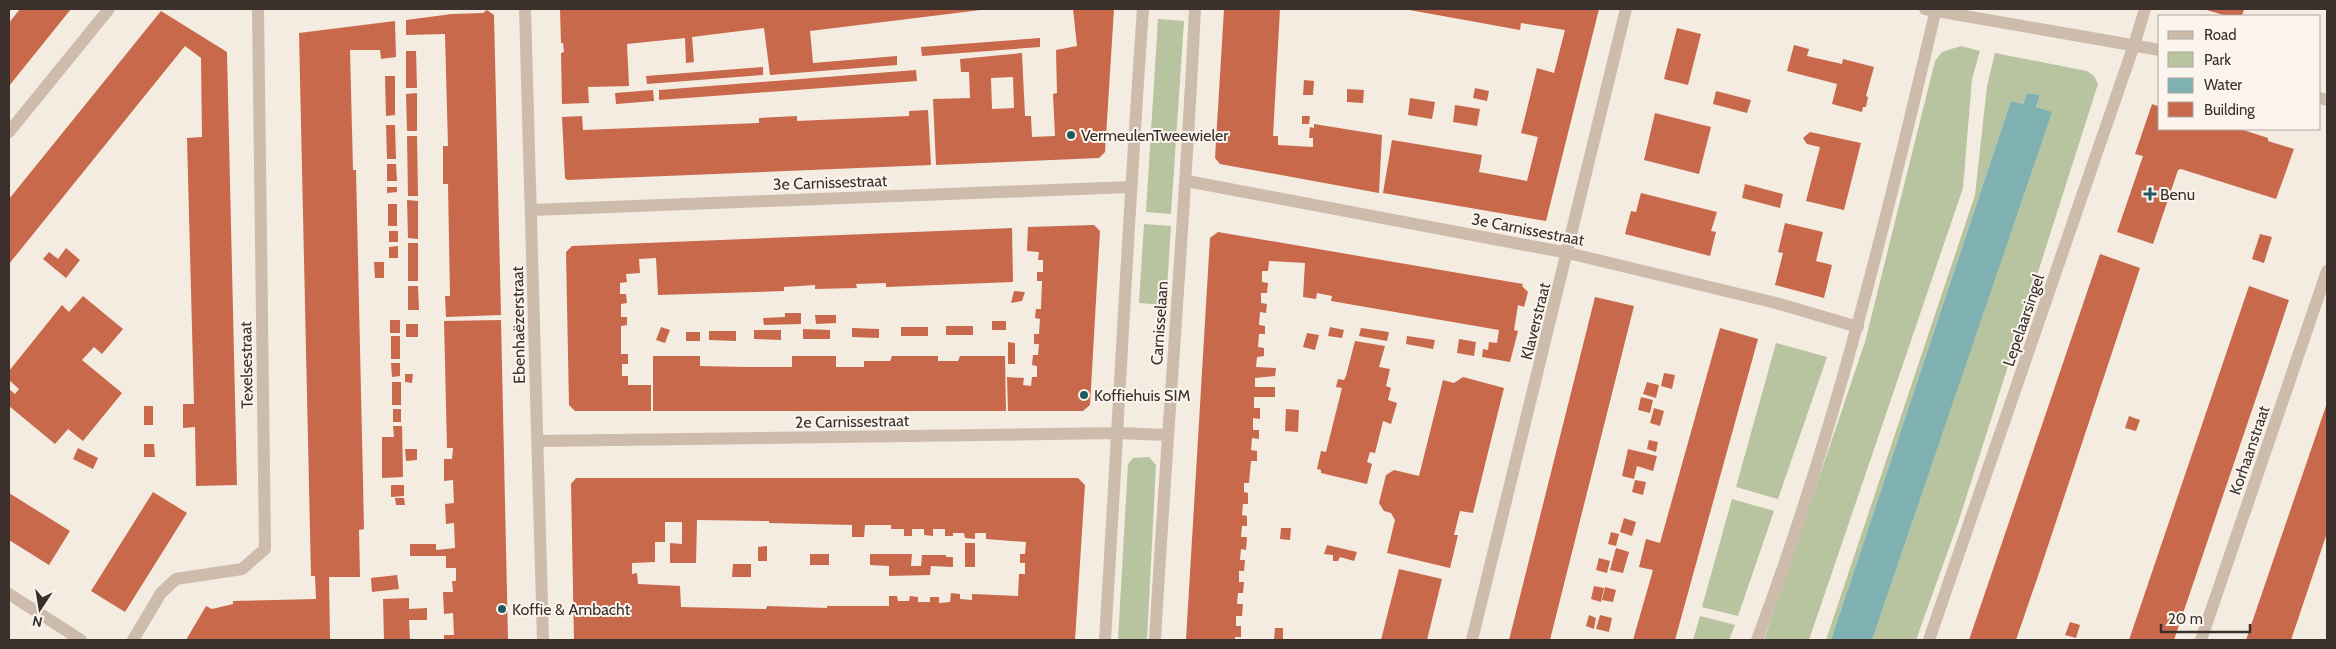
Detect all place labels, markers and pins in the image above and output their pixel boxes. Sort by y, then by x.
place label: VermeulenTweewieler [1081,126,1229,145]
marker: VermeulenTweewieler [1065,129,1077,141]
place label: Benu [2160,185,2195,204]
marker: Benu [2144,188,2156,200]
place label: Koffiehuis SIM [1094,386,1190,405]
marker: Koffiehuis SIM [1078,389,1090,401]
place label: Koffie & Ambacht [512,600,631,619]
marker: Koffie & Ambacht [496,603,508,615]

